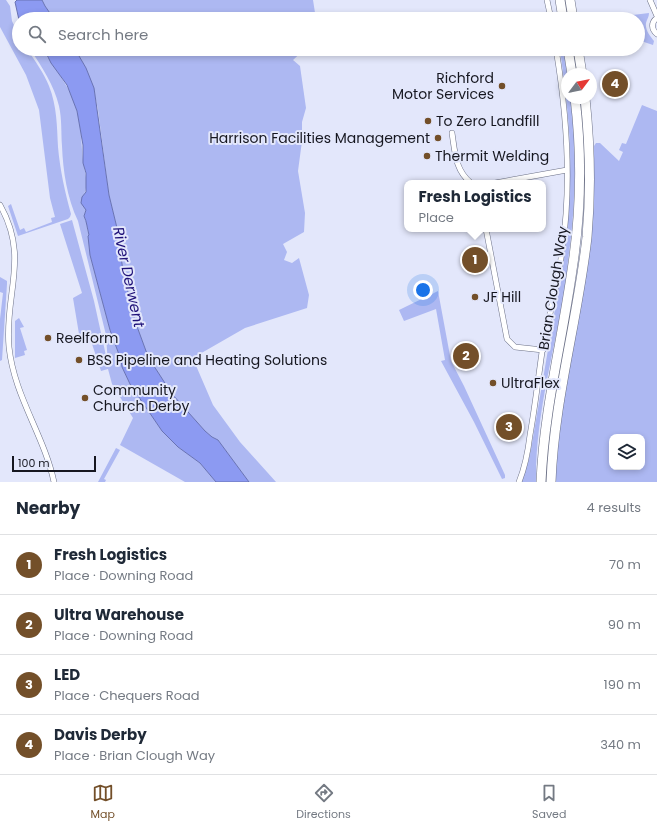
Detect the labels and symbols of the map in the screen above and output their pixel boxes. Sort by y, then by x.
place label: Richford Motor Services [392,68,494,104]
north arrow [561,68,597,104]
pin: 4 [602,69,628,99]
marker: Richford Motor Services [497,81,507,91]
place label: To Zero Landfill [436,111,539,131]
marker: To Zero Landfill [423,116,433,126]
place label: Harrison Facilities Management [209,128,430,148]
marker: Harrison Facilities Management [433,133,443,143]
place label: Thermit Welding [435,146,549,166]
marker: Thermit Welding [422,151,432,161]
water label: River Derwent [108,225,150,330]
street label: Brian Clough Way [533,225,573,351]
pin: 1 [462,245,488,275]
your location [413,280,433,300]
place label: JF Hill [483,287,521,307]
marker: JF Hill [470,292,480,302]
place label: Reelform [56,328,119,348]
marker: Reelform [43,333,53,343]
pin: 2 [453,341,479,371]
place label: BSS Pipeline and Heating Solutions [87,350,327,370]
marker: BSS Pipeline and Heating Solutions [74,355,84,365]
place label: UltraFlex [501,373,560,393]
marker: UltraFlex [488,378,498,388]
place label: Community Church Derby [93,380,189,416]
marker: Community Church Derby [80,393,90,403]
pin: 3 [496,412,522,442]
scale bar [12,454,96,473]

